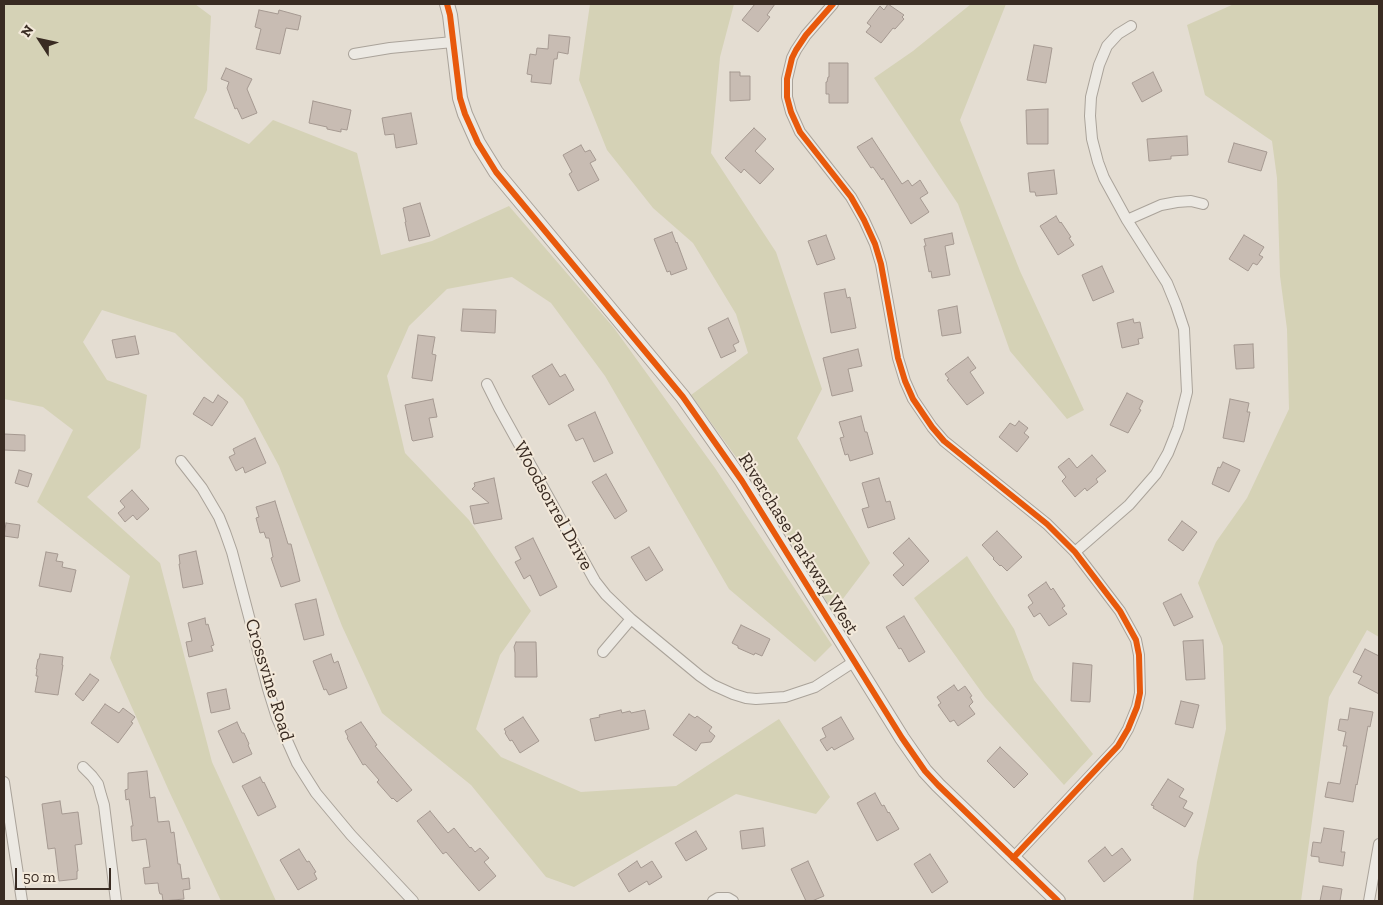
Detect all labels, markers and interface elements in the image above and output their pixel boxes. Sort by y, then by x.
north arrow [15,15,65,65]
text: N [17,22,37,40]
street label: Woodsorrel Drive [508,438,598,574]
street label: Riverchase Parkway West [733,449,863,639]
street label: Crossvine Road [240,616,298,744]
scale bar [18,858,114,890]
text: 50 m [23,868,56,886]

